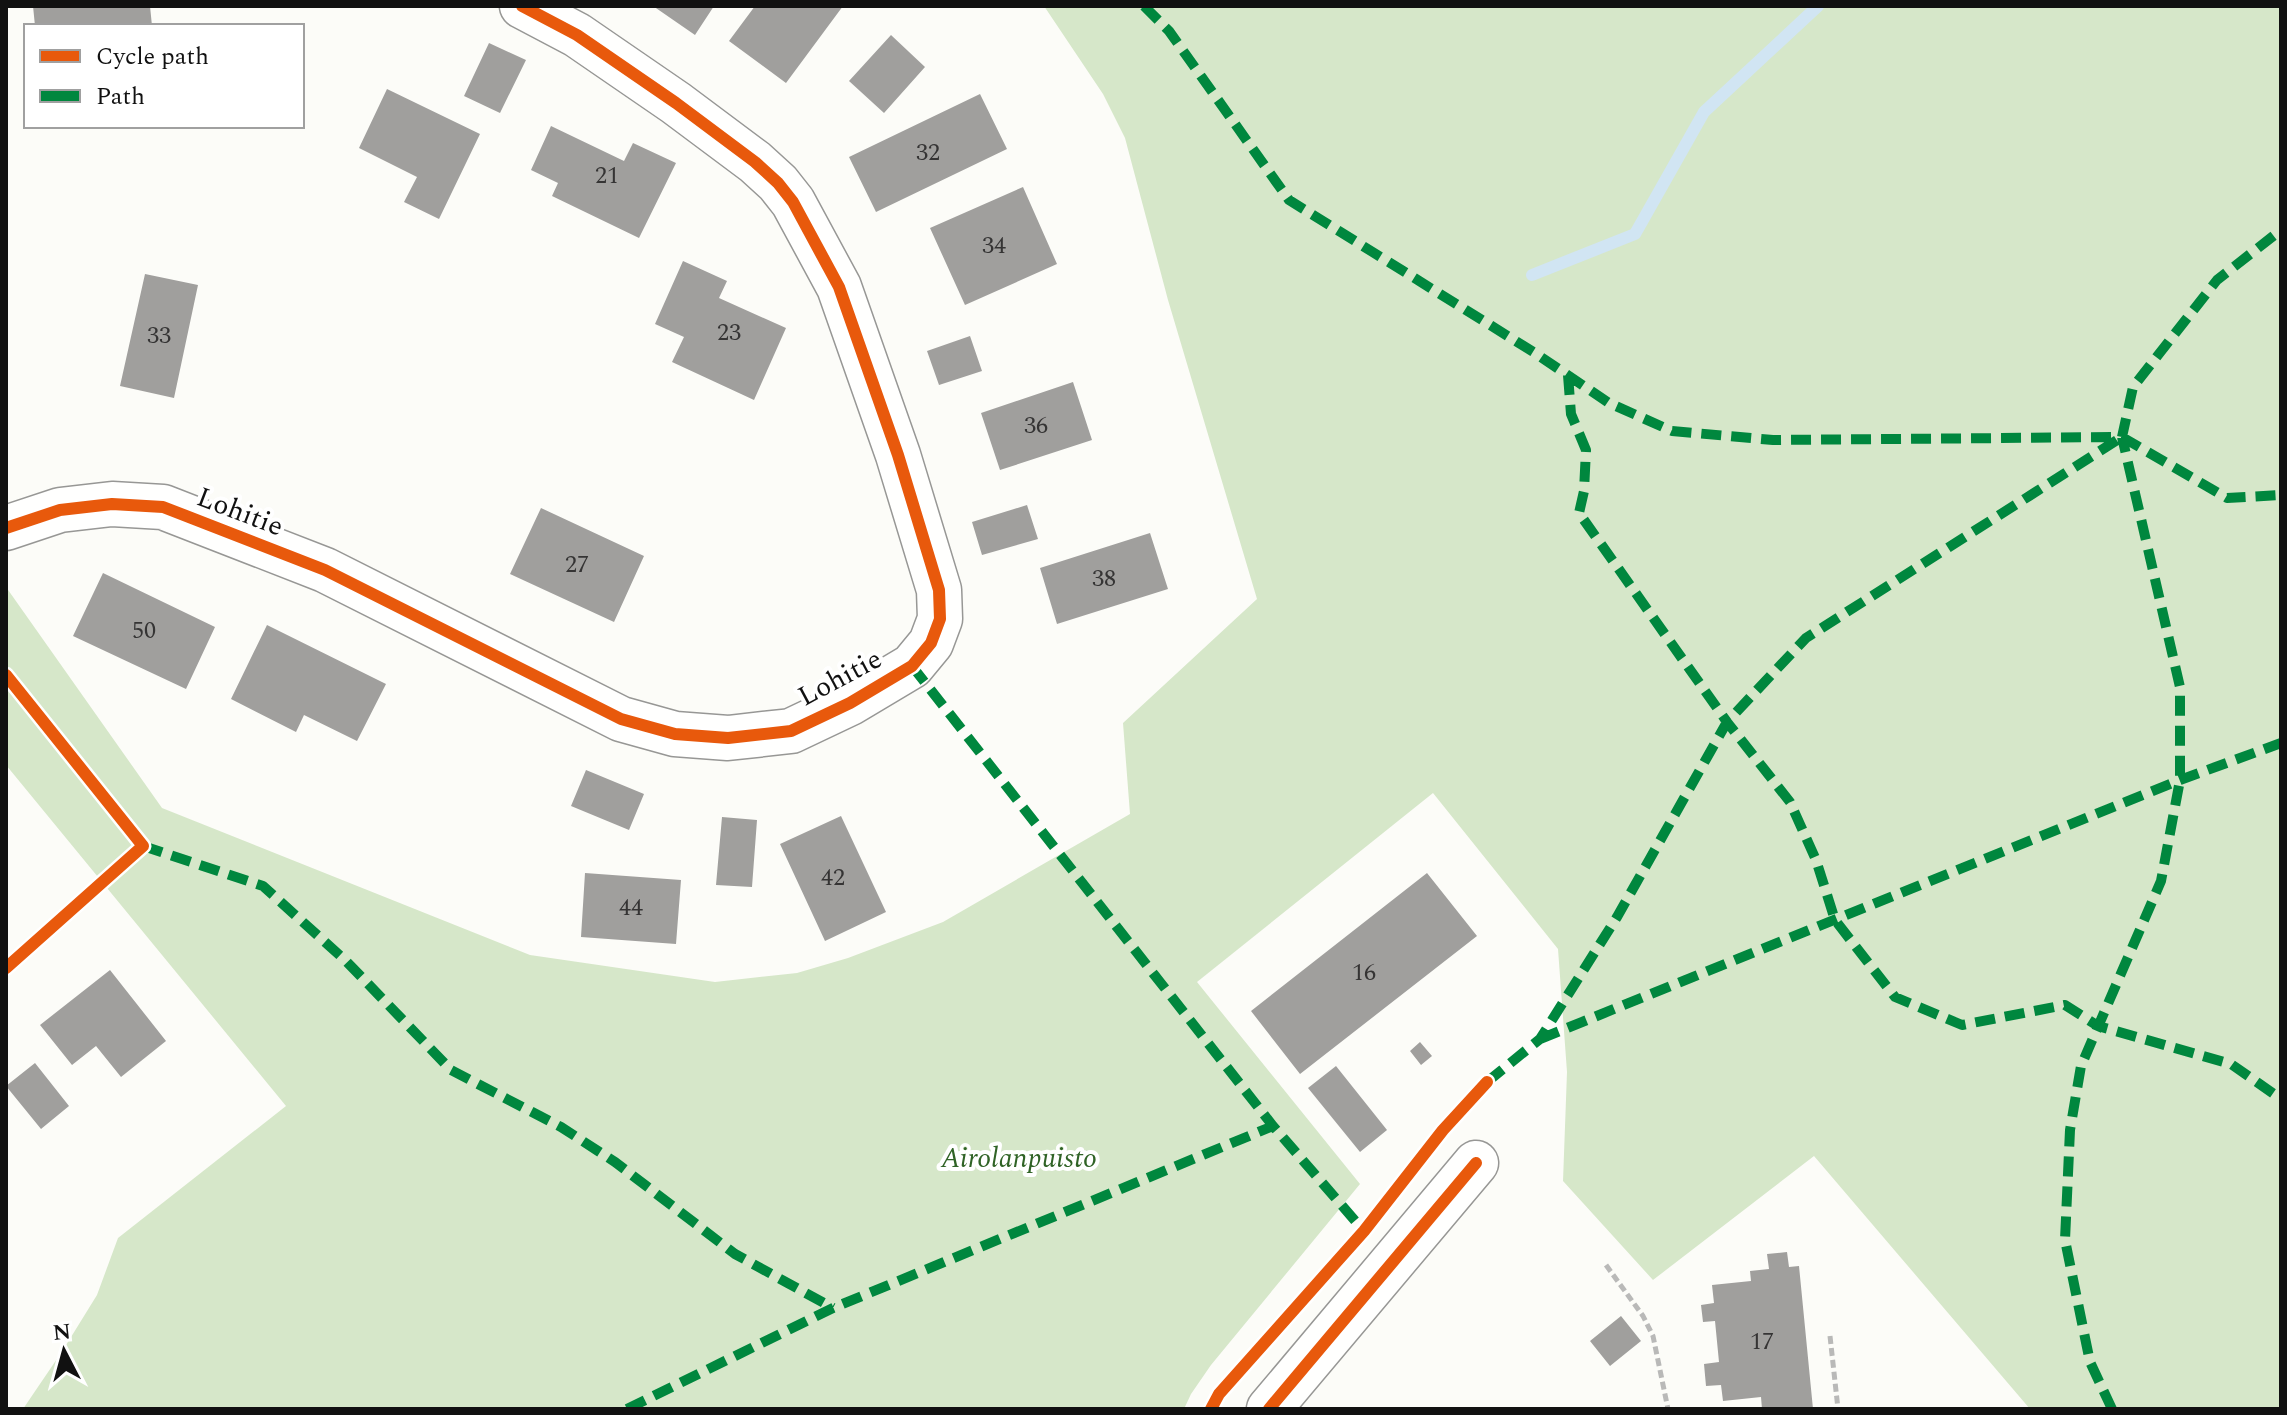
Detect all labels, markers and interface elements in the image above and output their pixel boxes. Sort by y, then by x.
legend [24,24,304,128]
text: Cycle path [96,39,209,75]
text: Path [96,79,145,115]
house number: 32 [916,135,940,171]
house number: 21 [595,158,619,194]
house number: 34 [982,228,1006,264]
house number: 23 [717,315,741,351]
house number: 33 [147,318,171,354]
house number: 36 [1024,408,1048,444]
street label: Lohitie [190,476,290,548]
house number: 27 [565,547,589,583]
house number: 38 [1092,561,1116,597]
house number: 50 [132,613,156,649]
street label: Lohitie [790,638,890,718]
house number: 42 [821,860,845,896]
house number: 44 [619,890,643,926]
house number: 16 [1352,955,1376,991]
park label: Airolanpuisto [940,1137,1097,1180]
north arrow [24,1311,104,1391]
text: N [51,1315,73,1350]
house number: 17 [1750,1324,1774,1360]

